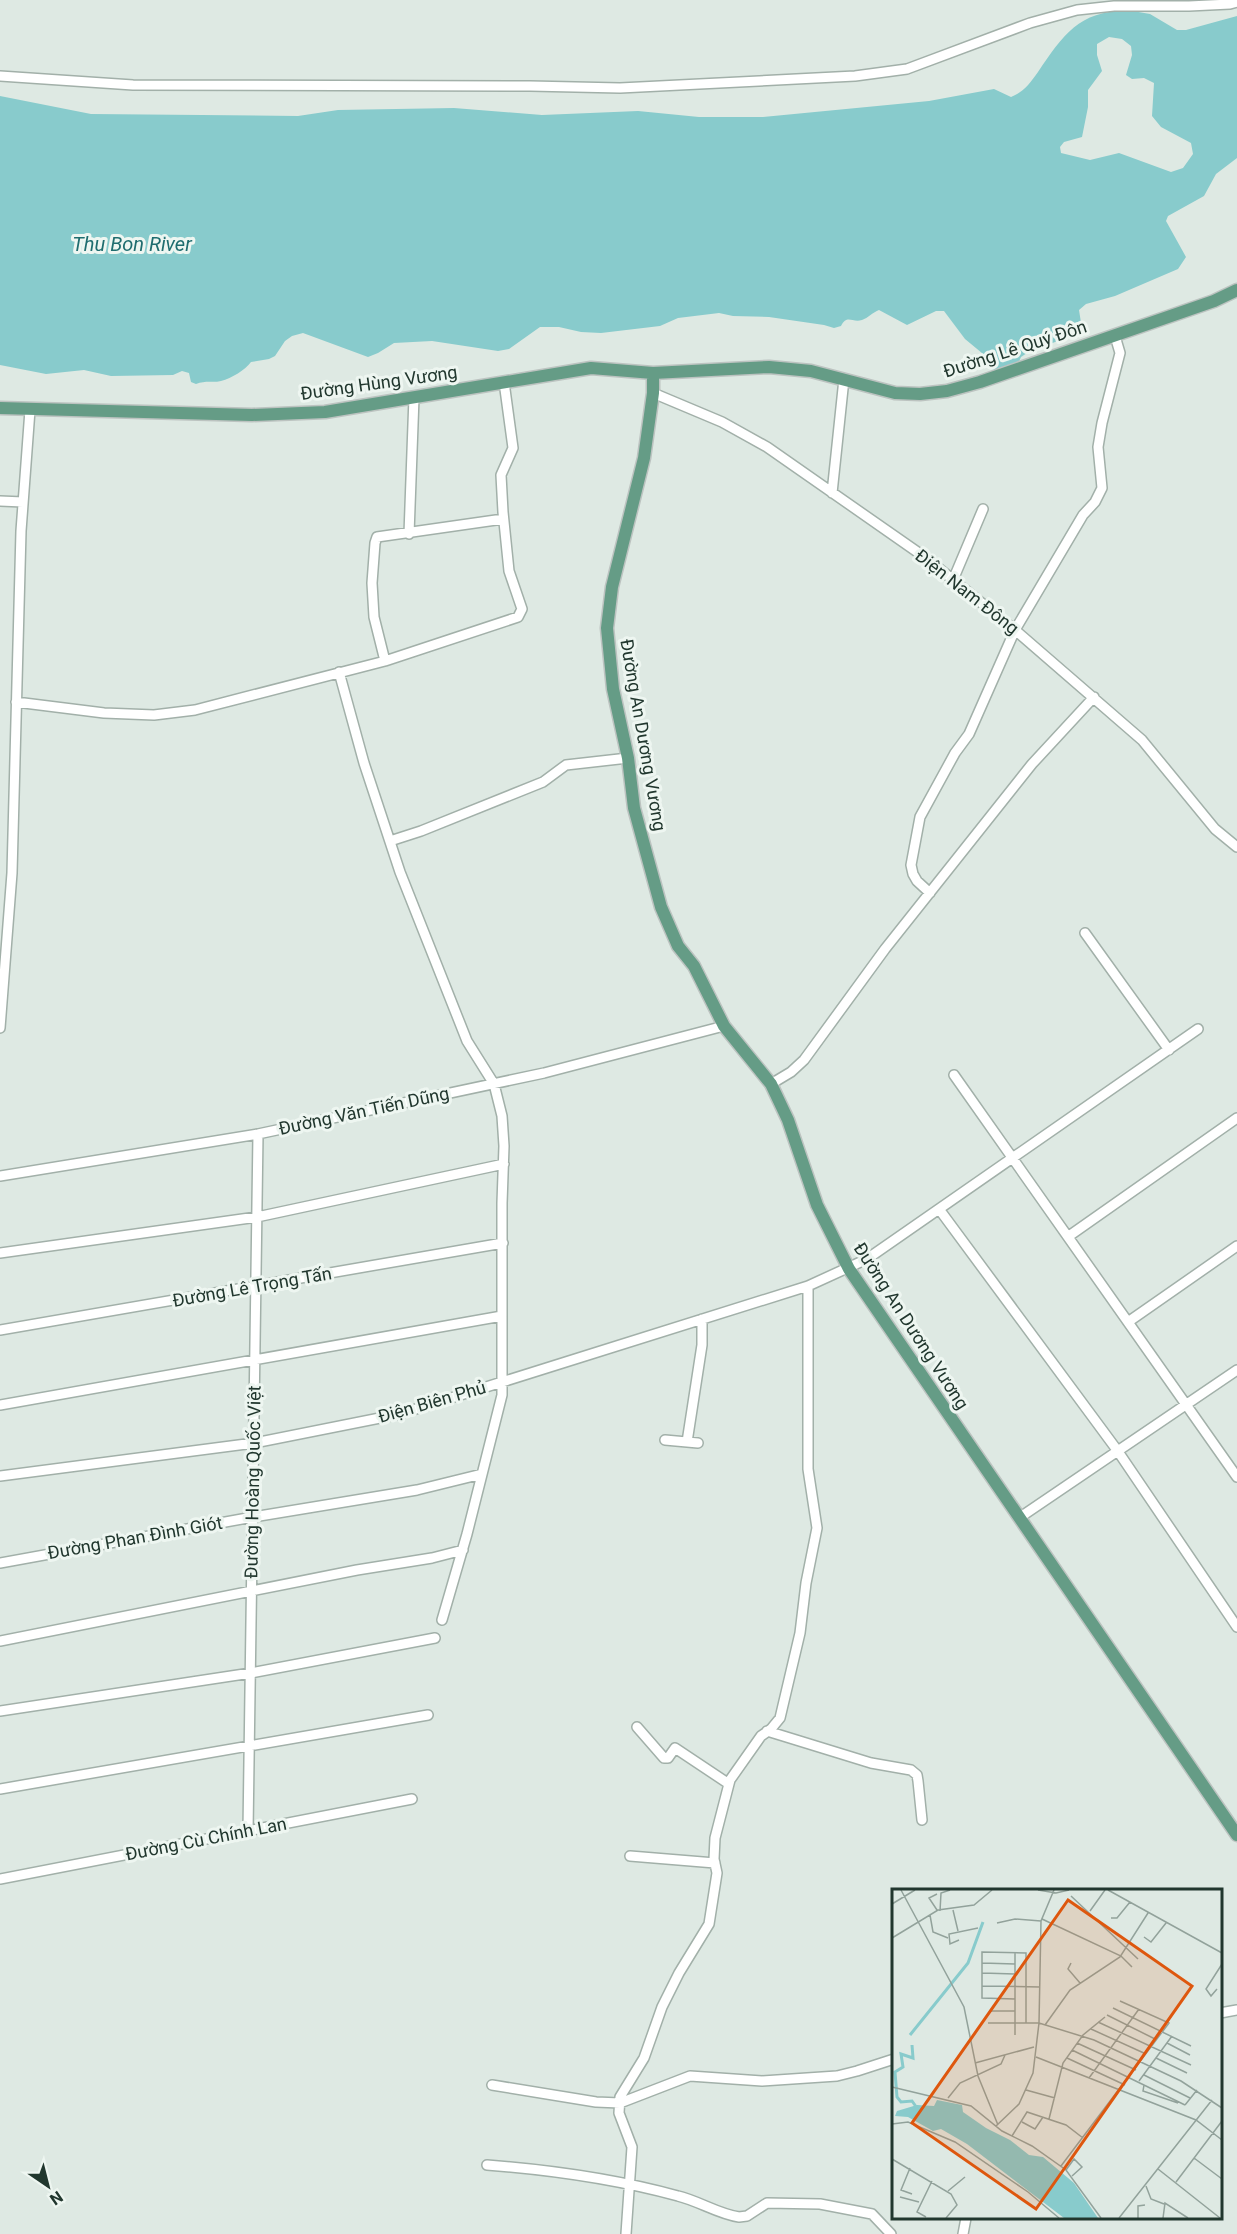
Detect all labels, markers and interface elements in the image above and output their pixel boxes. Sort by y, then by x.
water label: Thu Bon River [72,232,193,256]
street label: Đường Lê Quý Đôn [941,315,1089,382]
street label: Đường Hùng Vương [299,361,459,404]
street label: Điện Nam Đông [911,545,1023,639]
street label: Đường An Dương Vương [616,637,671,833]
street label: Đường Văn Tiến Dũng [277,1082,451,1139]
street label: Đường An Dương Vương [850,1238,973,1413]
street label: Đường Lê Trọng Tấn [171,1262,333,1311]
street label: Điện Biên Phủ [376,1376,488,1427]
street label: Đường Hoàng Quốc Việt [240,1385,265,1579]
street label: Đường Phan Đình Giót [46,1512,224,1563]
street label: Đường Cù Chính Lan [123,1813,288,1864]
inset map [892,1889,1222,2219]
north arrow [18,2156,78,2216]
text: N [46,2187,66,2209]

